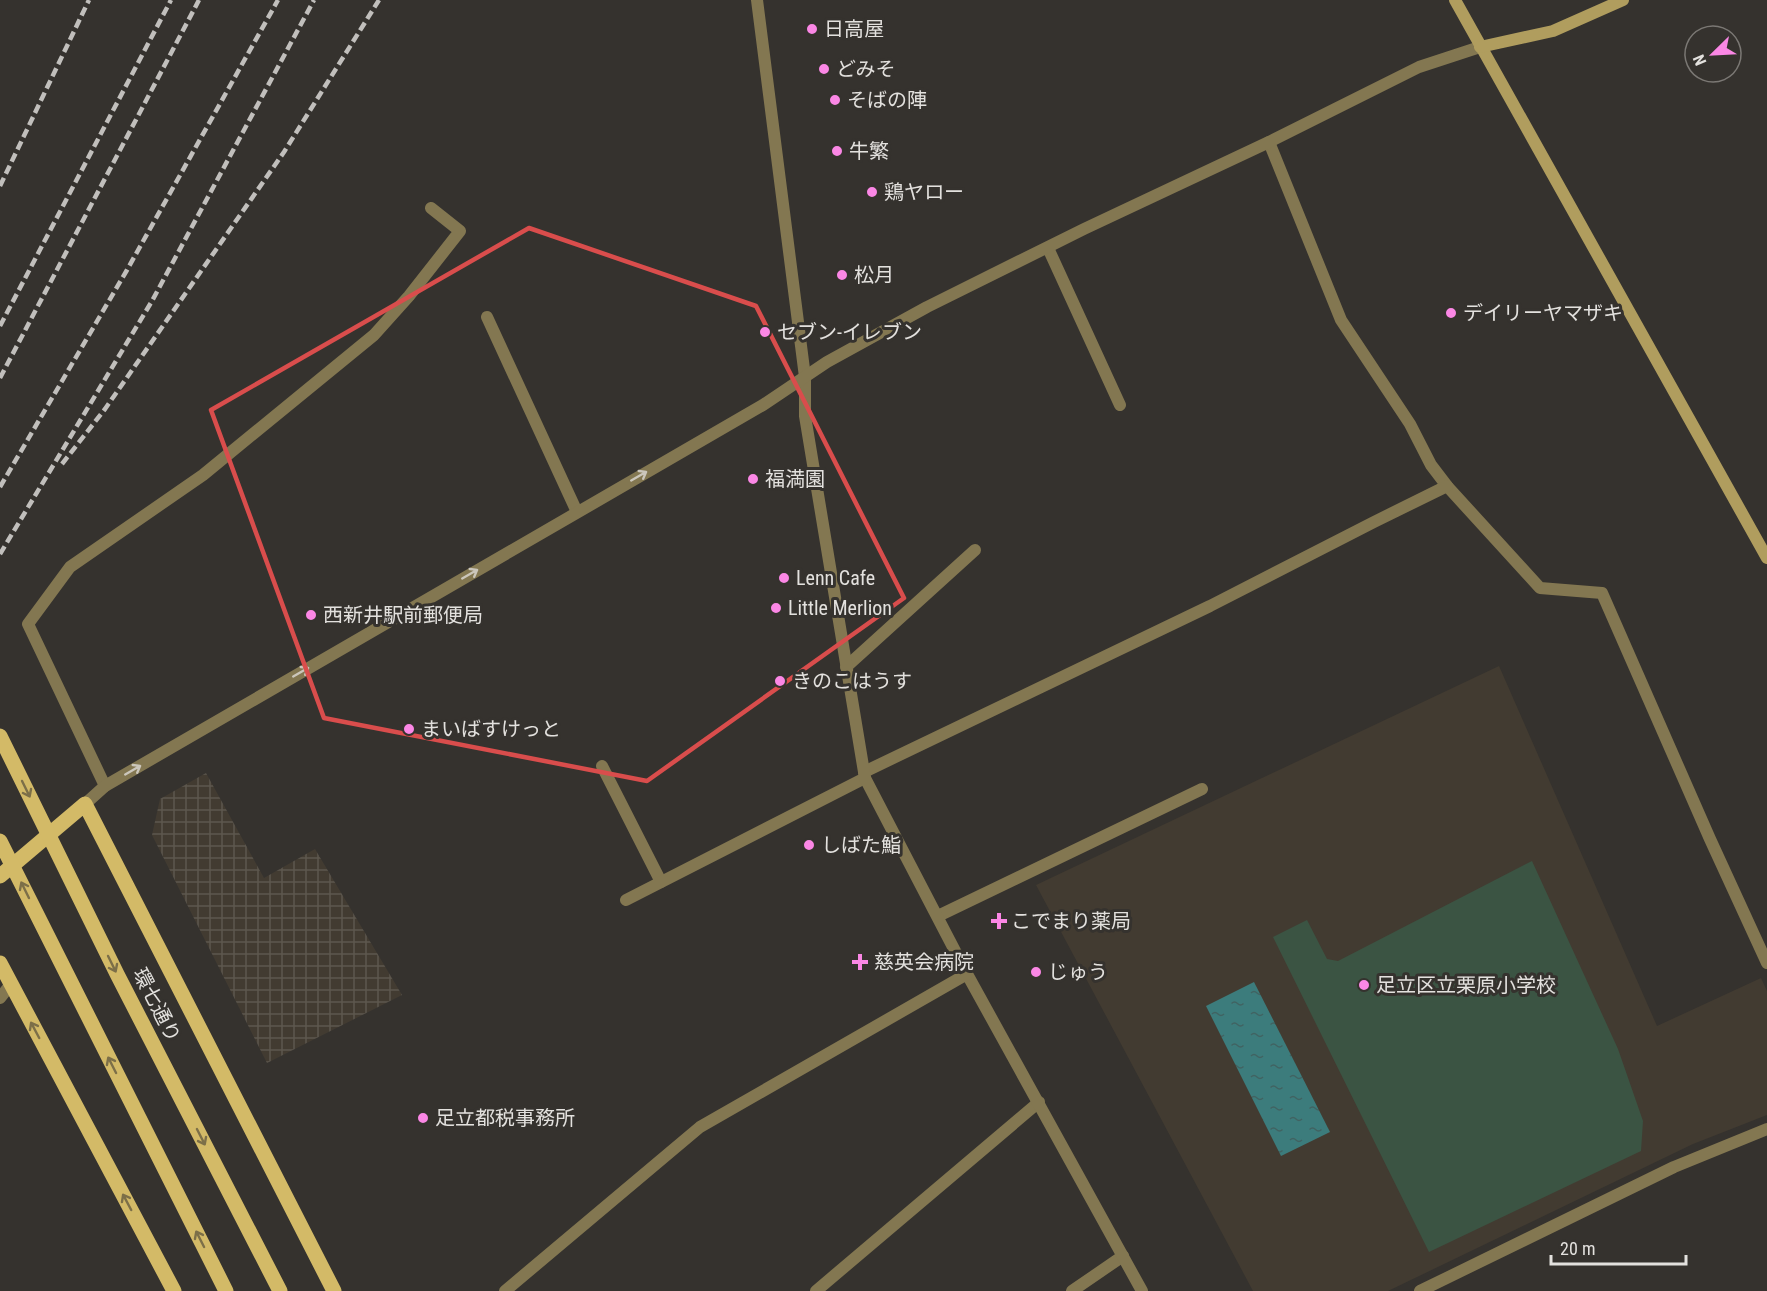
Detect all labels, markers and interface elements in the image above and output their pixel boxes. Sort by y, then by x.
place label: 日高屋 [824,17,884,41]
marker: 日高屋 [805,22,819,36]
north arrow [1683,24,1743,84]
text: N [1689,52,1710,68]
place label: どみそ [836,57,895,81]
marker: どみそ [817,62,831,76]
place label: そばの陣 [847,88,927,112]
marker: そばの陣 [828,93,842,107]
place label: 牛繁 [849,139,889,163]
marker: 牛繁 [830,144,844,158]
place label: 鶏ヤロー [884,180,964,204]
marker: 鶏ヤロー [865,185,879,199]
place label: 松月 [854,263,894,287]
marker: 松月 [835,268,849,282]
place label: デイリーヤマザキ [1463,301,1623,325]
marker: デイリーヤマザキ [1444,306,1458,320]
place label: セブン-イレブン [777,320,922,344]
marker: セブン-イレブン [758,325,772,339]
place label: 福満園 [765,467,825,491]
one-way arrow [630,470,647,482]
marker: 福満園 [746,472,760,486]
place label: Lenn Cafe [796,566,875,590]
one-way arrow [461,568,478,580]
marker: Lenn Cafe [777,571,791,585]
place label: Little Merlion [788,596,892,620]
marker: Little Merlion [769,601,783,615]
place label: 西新井駅前郵便局 [323,603,483,627]
marker: 西新井駅前郵便局 [304,608,318,622]
one-way arrow [292,666,309,678]
place label: きのこはうす [792,669,912,693]
marker: きのこはうす [773,674,787,688]
place label: まいばすけっと [421,717,561,741]
marker: まいばすけっと [402,722,416,736]
one-way arrow [124,764,141,776]
one-way arrow [21,779,32,797]
place label: しばた鮨 [821,833,901,857]
marker: しばた鮨 [802,838,816,852]
one-way arrow [18,882,30,900]
place label: こでまり薬局 [1011,909,1131,933]
marker: こでまり薬局 [992,914,1006,928]
place label: 慈英会病院 [874,950,974,974]
marker: 慈英会病院 [851,953,869,971]
one-way arrow [107,954,119,972]
place label: じゅう [1048,960,1108,984]
street label: 環七通り [128,964,186,1046]
marker: じゅう [1029,965,1043,979]
place label: 足立区立栗原小学校 [1376,973,1556,997]
marker: 足立区立栗原小学校 [1357,978,1371,992]
one-way arrow [29,1022,41,1039]
one-way arrow [106,1056,117,1074]
place label: 足立都税事務所 [435,1106,575,1130]
marker: 足立都税事務所 [416,1111,430,1125]
one-way arrow [196,1128,207,1146]
one-way arrow [120,1194,132,1212]
scale bar [1551,1228,1686,1266]
one-way arrow [194,1230,205,1248]
text: 20 m [1560,1238,1595,1259]

